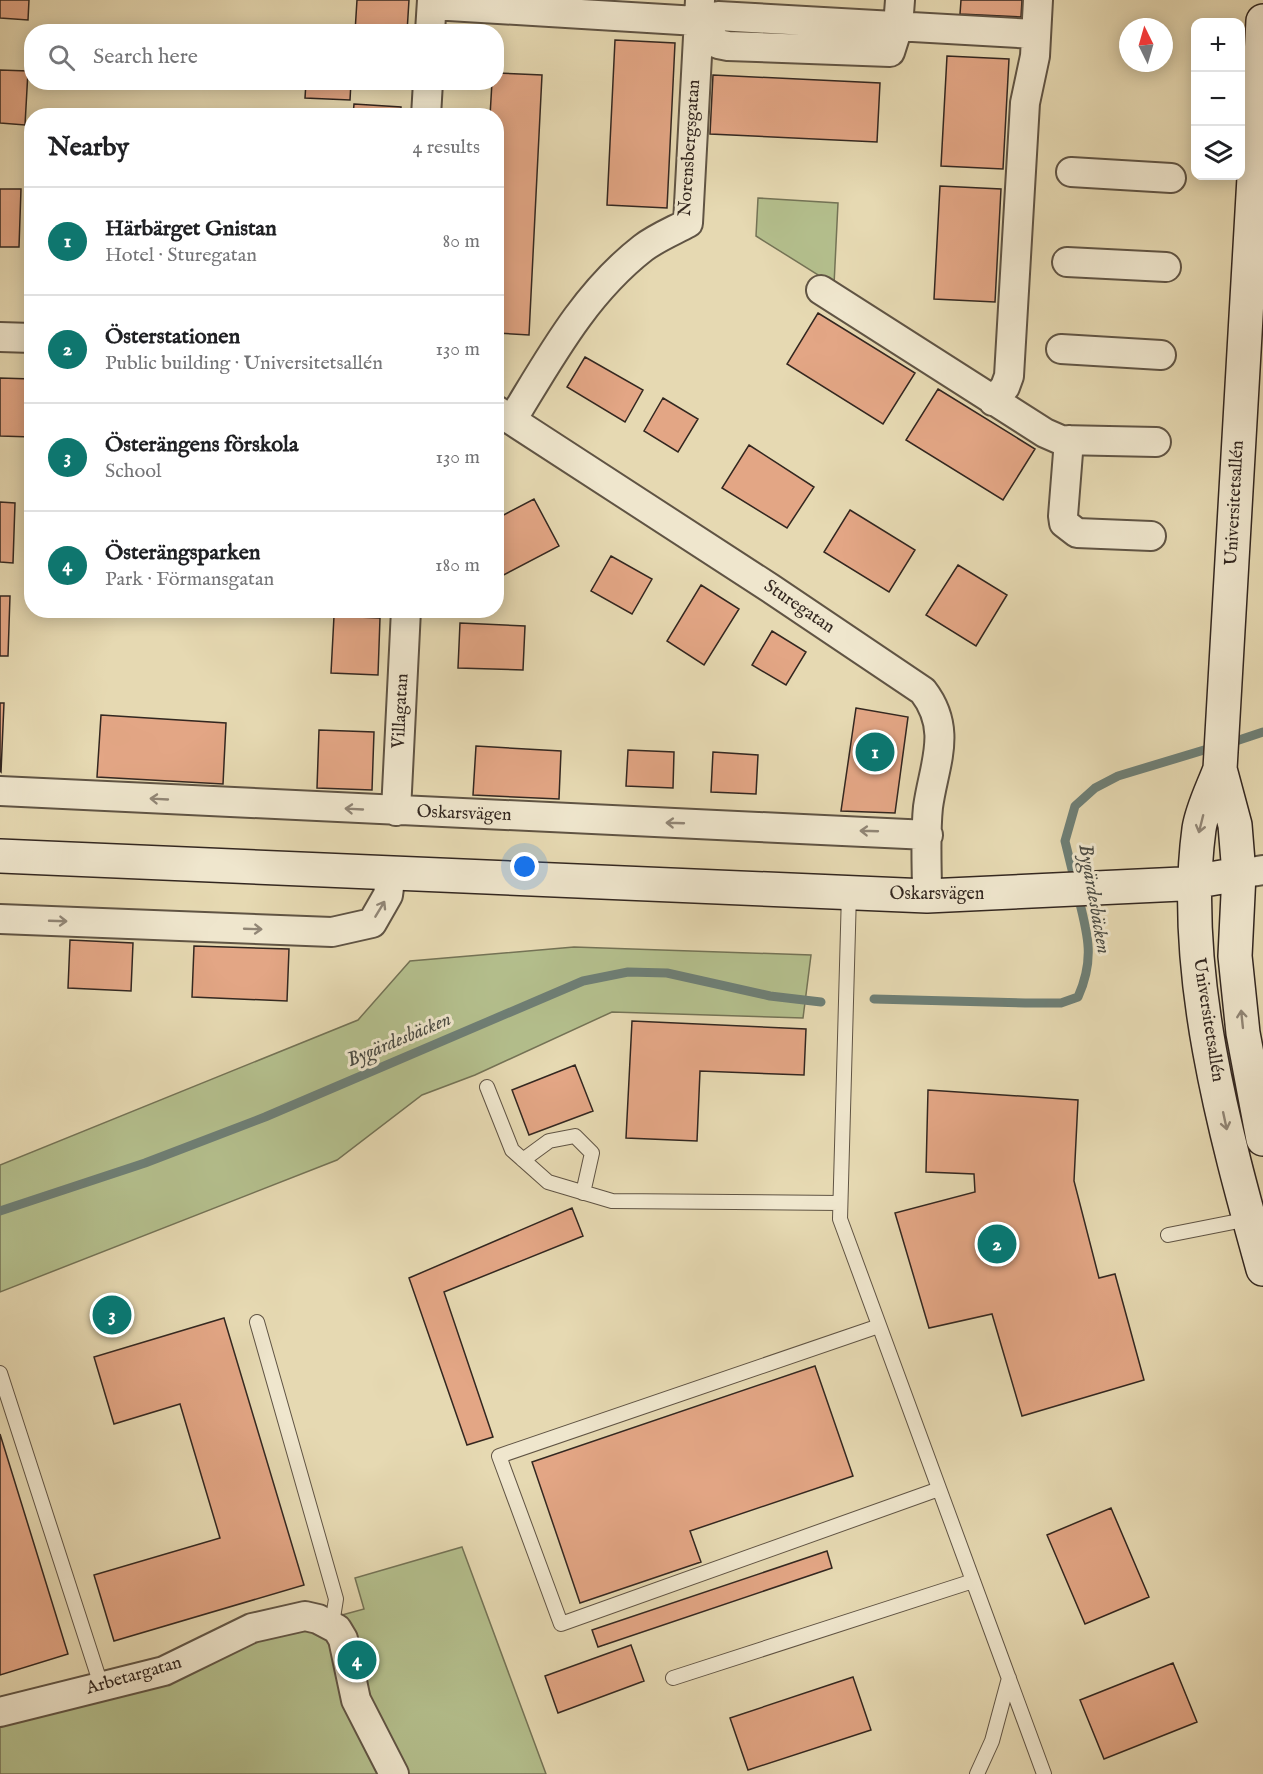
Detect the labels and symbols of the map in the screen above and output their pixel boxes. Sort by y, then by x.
north arrow [1119,18,1173,72]
street label: Norensbergsgatan [674,78,706,217]
street label: Universitetsallén [1220,439,1250,566]
street label: Sturegatan [759,575,839,639]
street label: Villagatan [387,672,414,750]
pin: 1 [856,730,894,774]
one-way arrow [150,793,170,804]
street label: Oskarsvägen [416,801,512,827]
one-way arrow [344,803,364,814]
one-way arrow [1195,814,1207,833]
one-way arrow [665,817,685,828]
one-way arrow [860,825,880,837]
water label: Bygärdesbäcken [1071,842,1116,956]
your location [510,852,539,881]
street label: Oskarsvägen [890,883,985,906]
one-way arrow [375,901,387,918]
one-way arrow [48,916,68,927]
one-way arrow [243,923,263,934]
street label: Universitetsallén [1187,956,1229,1084]
water label: Bygärdesbäcken [343,1007,456,1074]
one-way arrow [1236,1010,1247,1029]
one-way arrow [1220,1111,1232,1130]
pin: 2 [978,1222,1016,1266]
pin: 3 [92,1292,132,1338]
pin: 4 [338,1638,376,1682]
street label: Arbetargatan [83,1651,185,1701]

